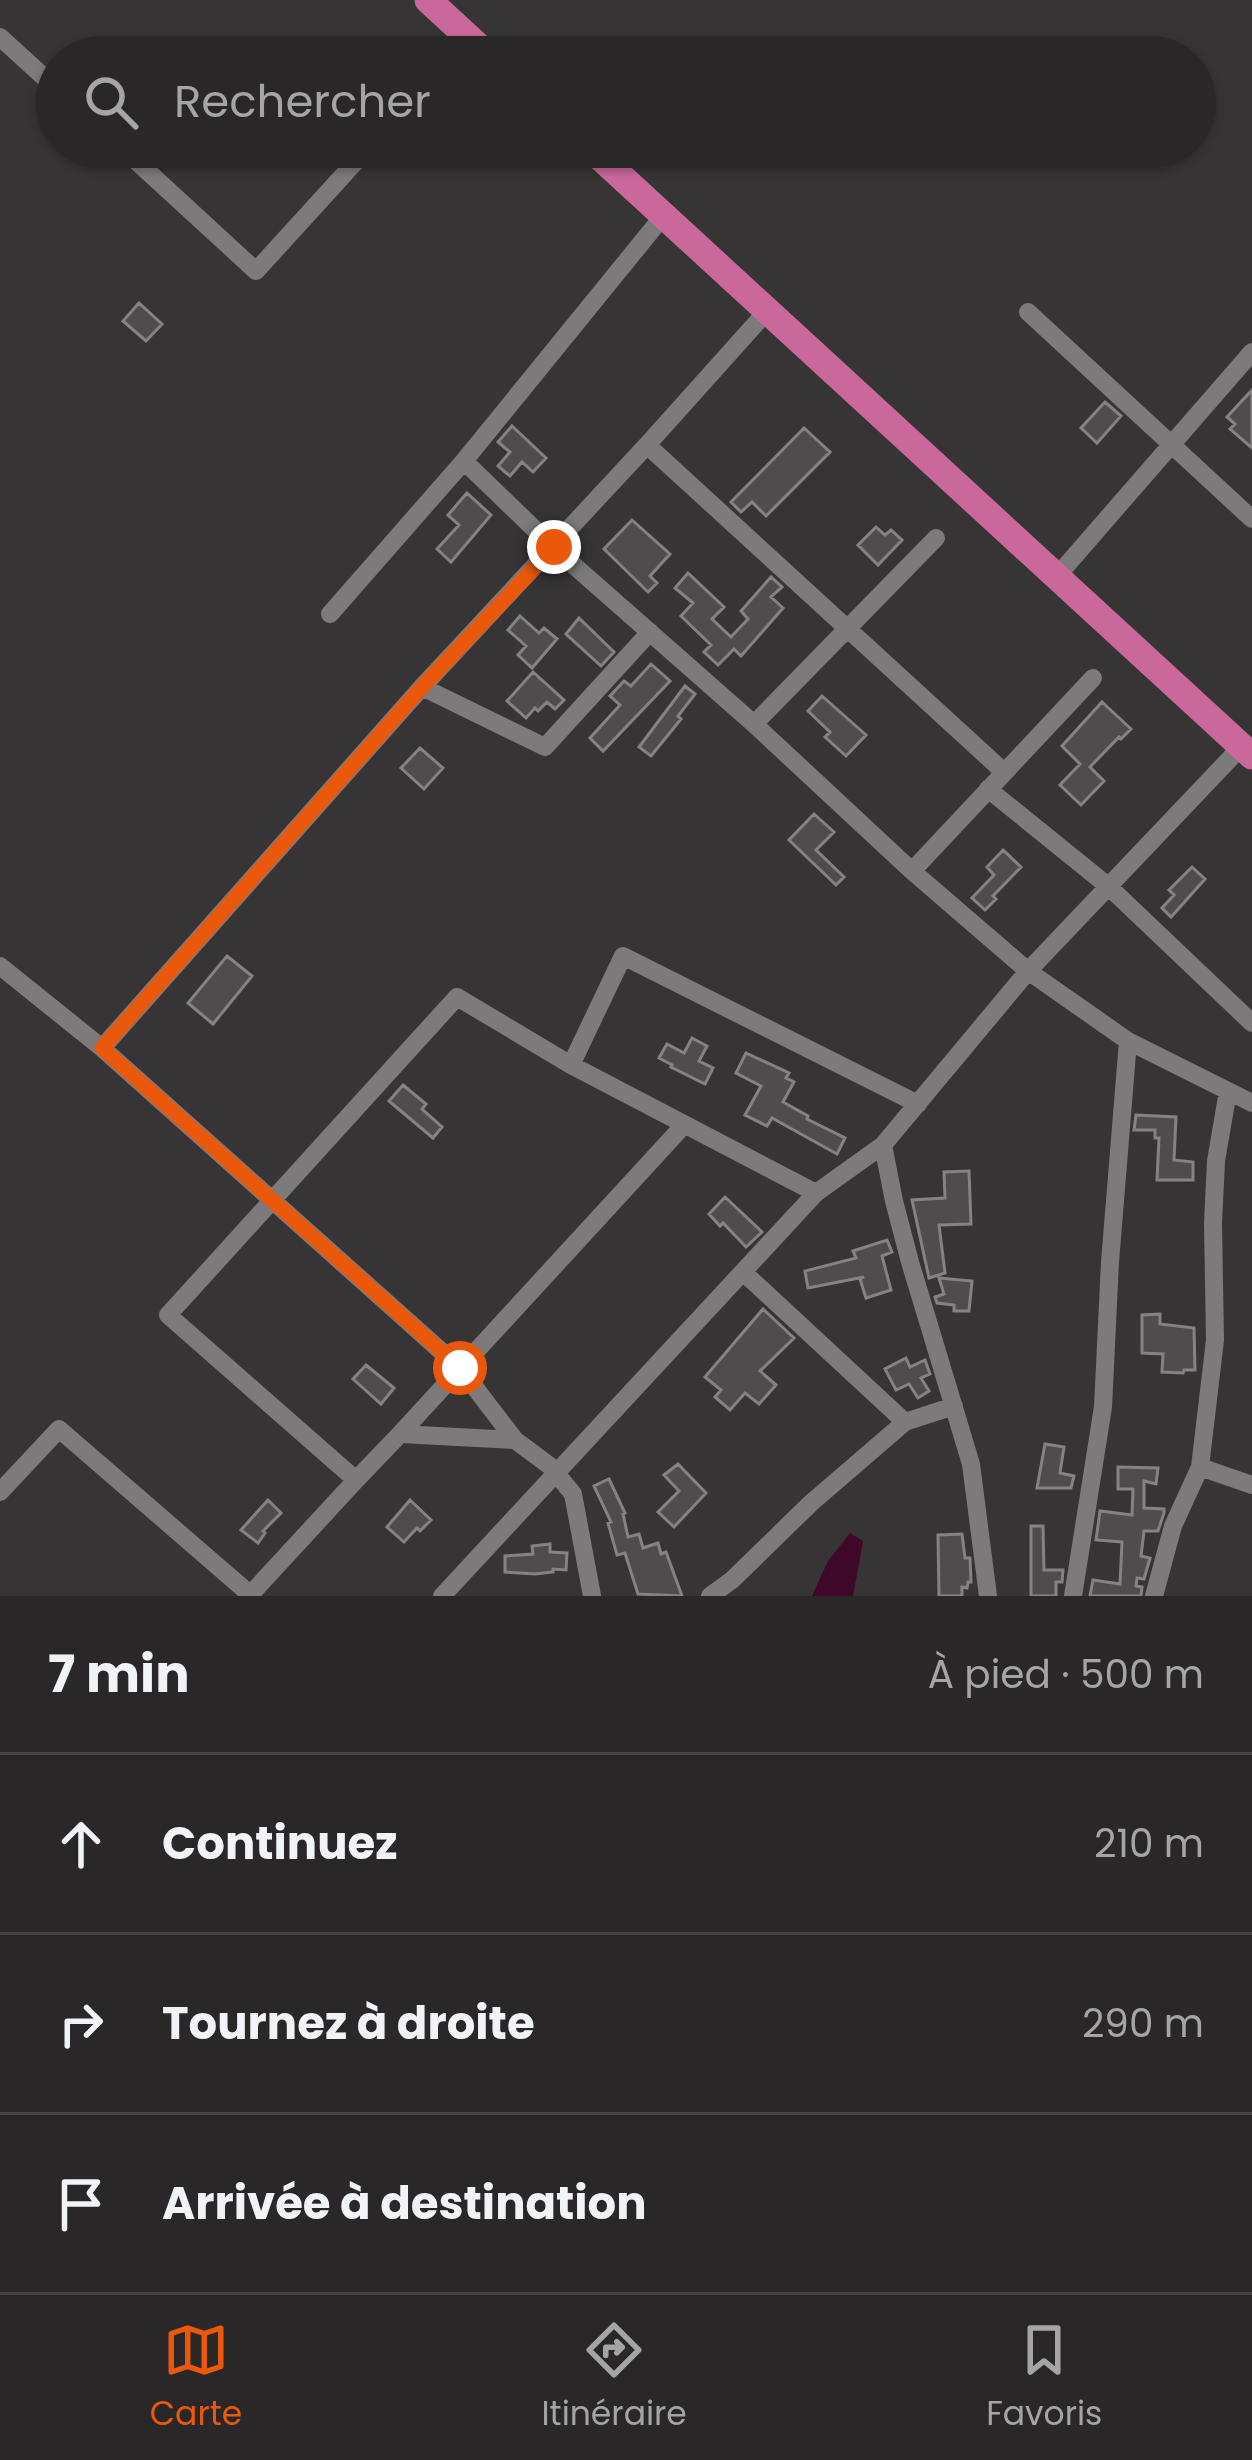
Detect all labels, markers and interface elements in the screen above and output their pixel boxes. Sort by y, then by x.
search box [36,36,1216,168]
icon: search [78,69,144,135]
text: Rechercher [174,70,431,133]
route end [527,520,581,574]
route start [433,1341,487,1395]
text: 7 min [48,1638,190,1710]
text: À pied · 500 m [928,1647,1204,1702]
icon: ahead [48,1811,114,1877]
text: Continuez [162,1812,398,1875]
text: 210 m [1094,1816,1204,1871]
icon: right [48,1991,114,2057]
text: Tournez à droite [162,1992,535,2055]
text: 290 m [1082,1996,1204,2051]
icon: arrive [48,2171,114,2237]
text: Arrivée à destination [162,2172,647,2235]
tab: Carte [150,2317,242,2439]
tab: Itinéraire [542,2317,687,2439]
tab: Favoris [986,2317,1102,2439]

